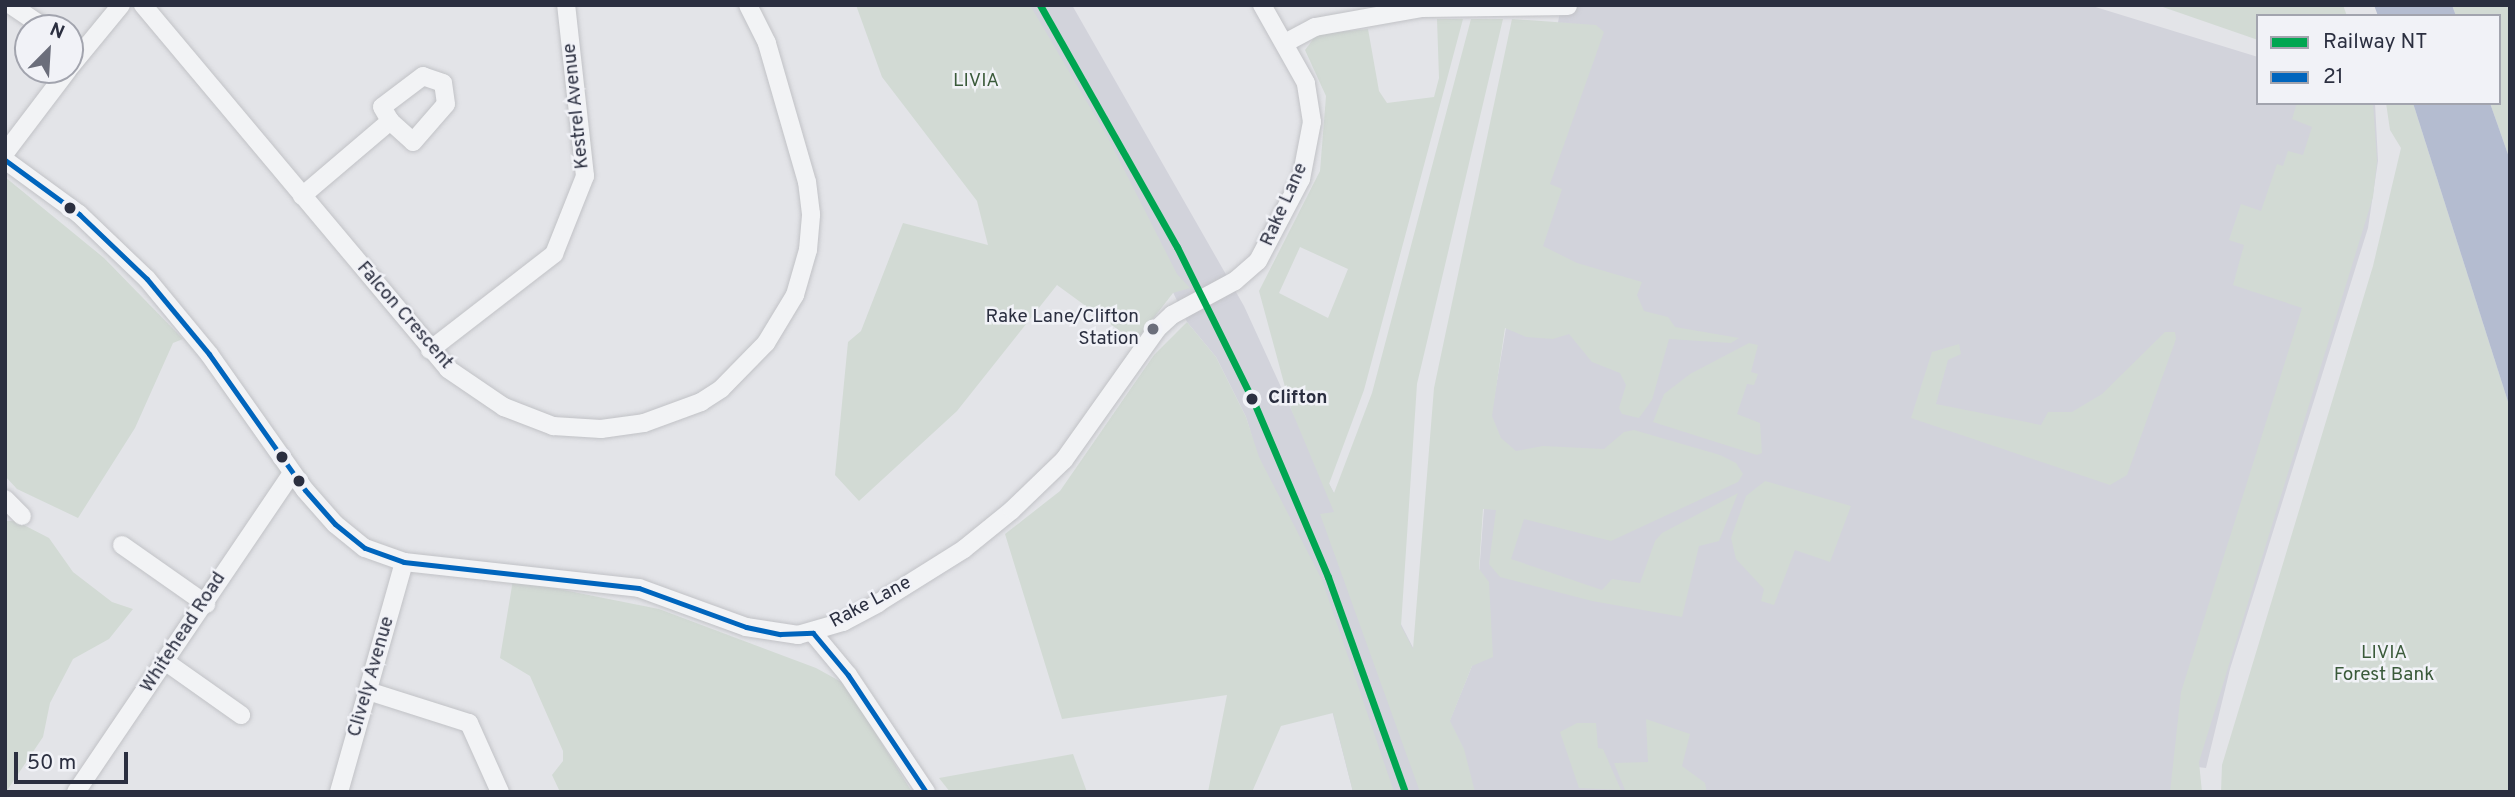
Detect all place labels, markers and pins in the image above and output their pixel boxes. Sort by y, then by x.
unlabelled marker [63,201,77,215]
place label: Rake Lane/Clifton Station [986,307,1139,351]
marker: Rake Lane/Clifton Station [1145,321,1161,337]
place label: Clifton [1268,388,1328,410]
marker: Clifton [1242,389,1262,409]
unlabelled marker [275,450,289,464]
unlabelled marker [292,474,306,488]

